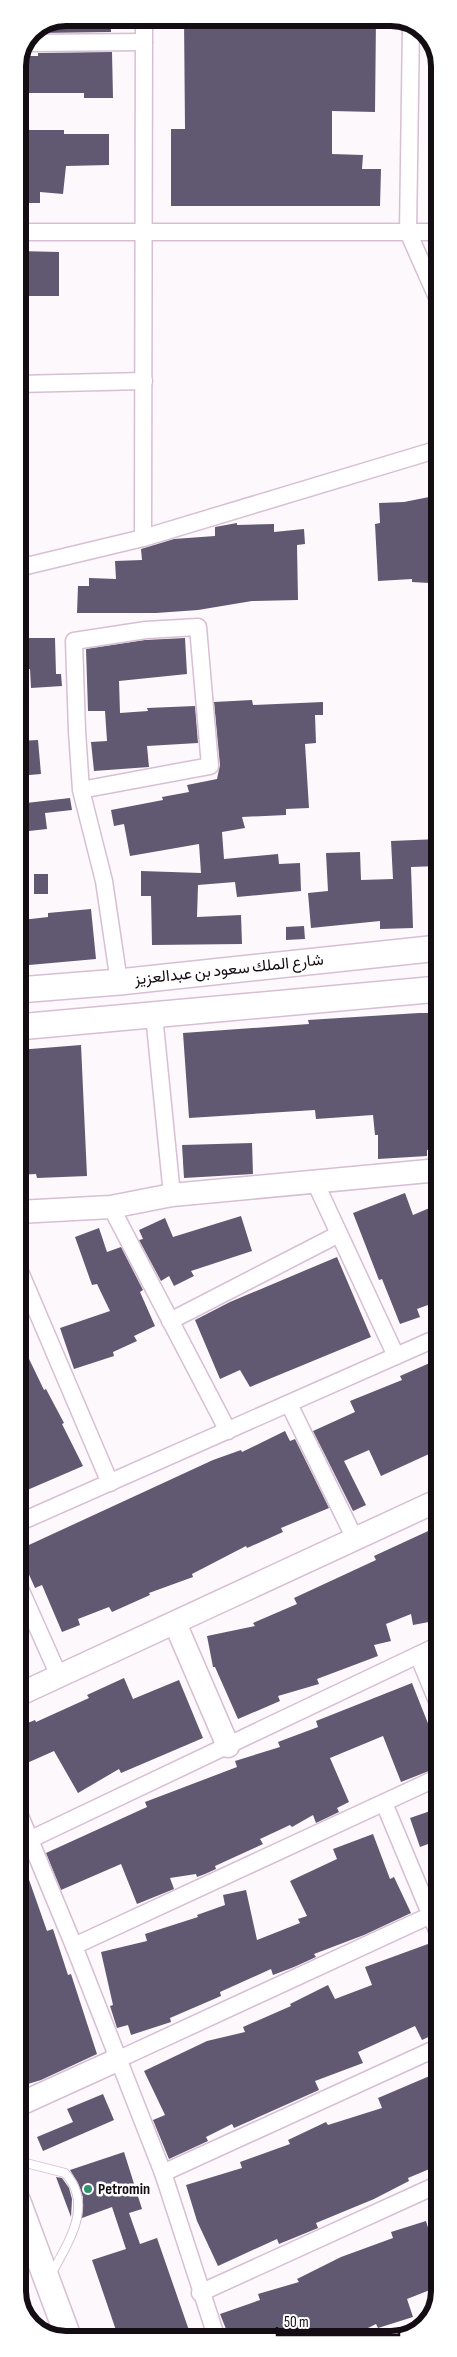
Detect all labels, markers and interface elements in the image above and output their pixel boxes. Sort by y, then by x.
street label: شارع الملك سعود بن عبدالعزيز [133,951,325,990]
place label: Petromin [98,2180,150,2199]
marker: Petromin [82,2183,94,2195]
scale bar [277,2304,400,2336]
text: 50 m [284,2313,309,2332]

